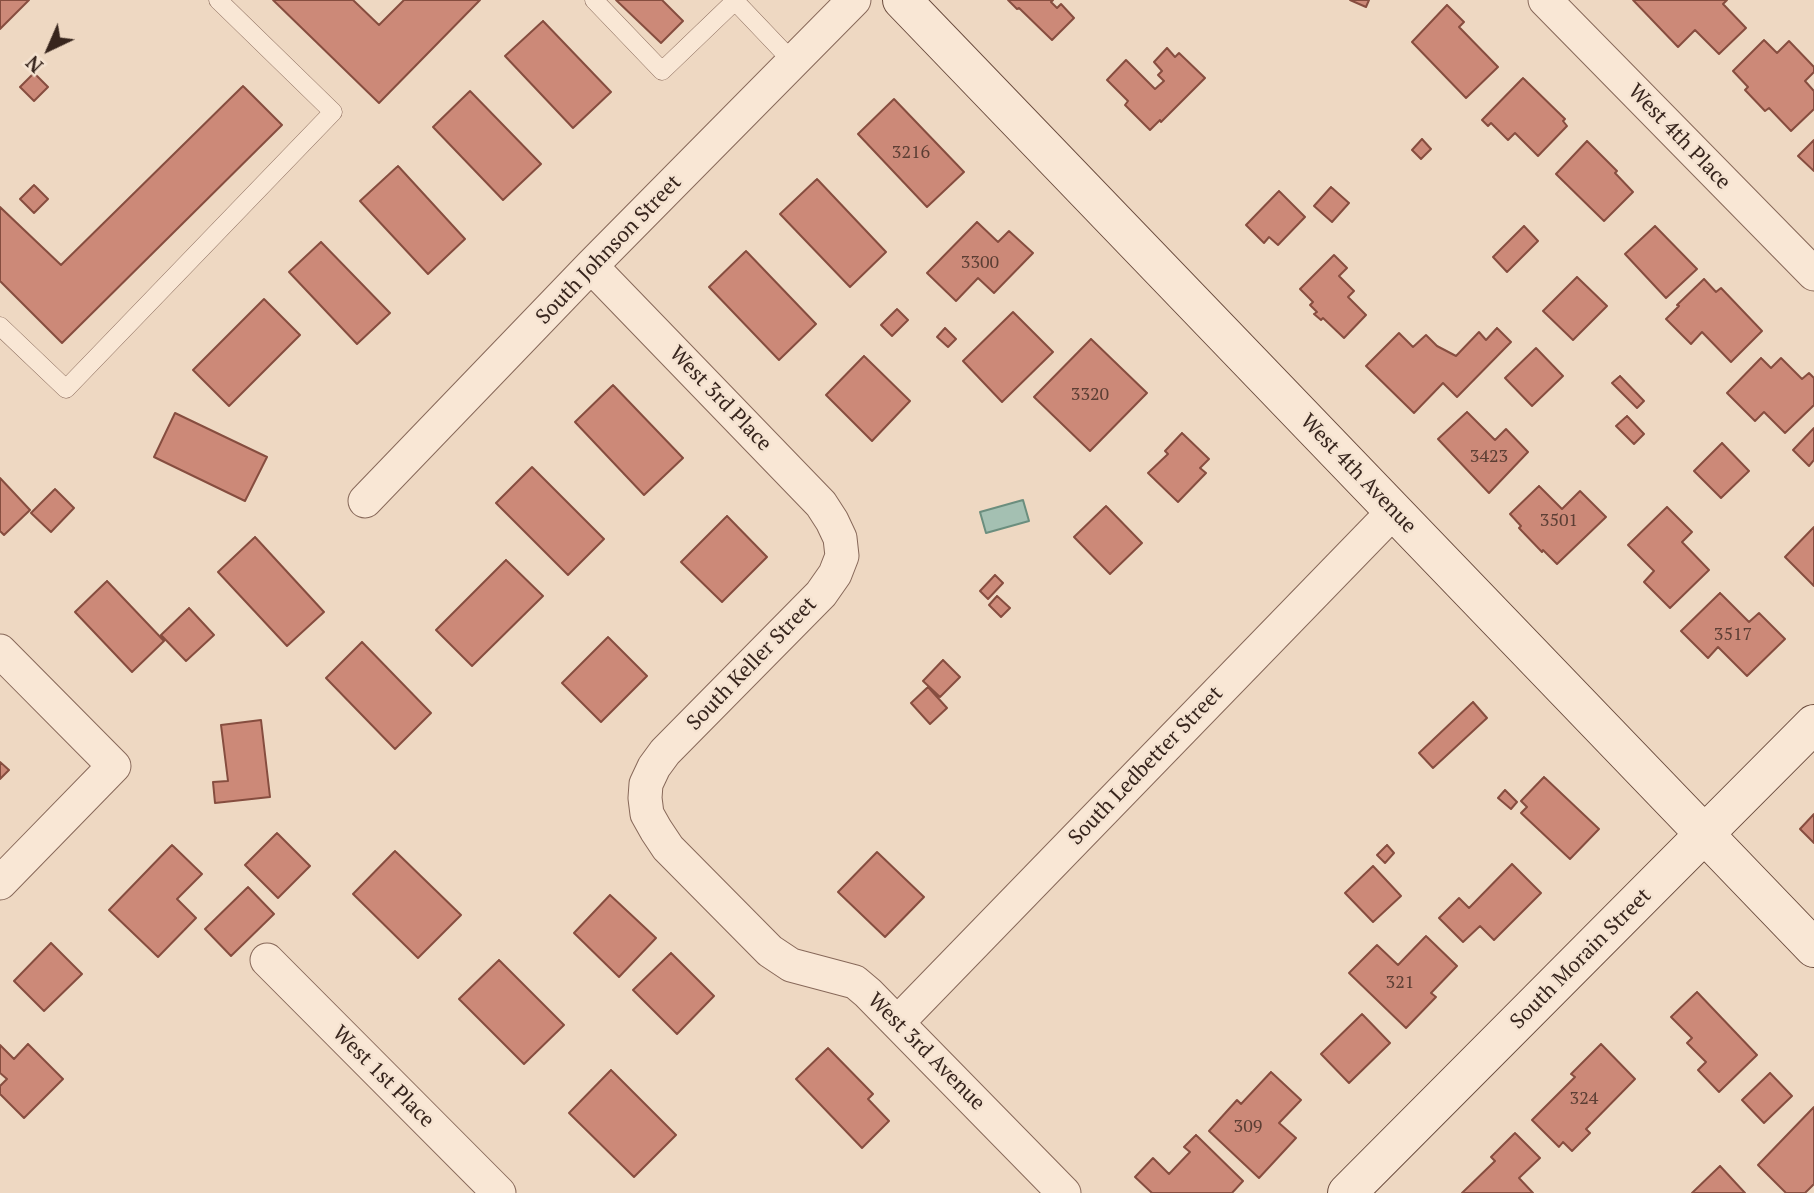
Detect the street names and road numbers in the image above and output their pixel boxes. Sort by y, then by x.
street label: West 4th Place [1622,79,1736,195]
street label: South Johnson Street [531,170,687,330]
street label: West 3rd Place [664,341,776,457]
street label: West 4th Avenue [1295,409,1421,539]
street label: South Keller Street [682,592,822,736]
street label: South Ledbetter Street [1064,681,1228,851]
street label: South Morain Street [1505,883,1657,1035]
street label: West 3rd Avenue [862,988,990,1116]
street label: West 1st Place [327,1021,439,1133]

